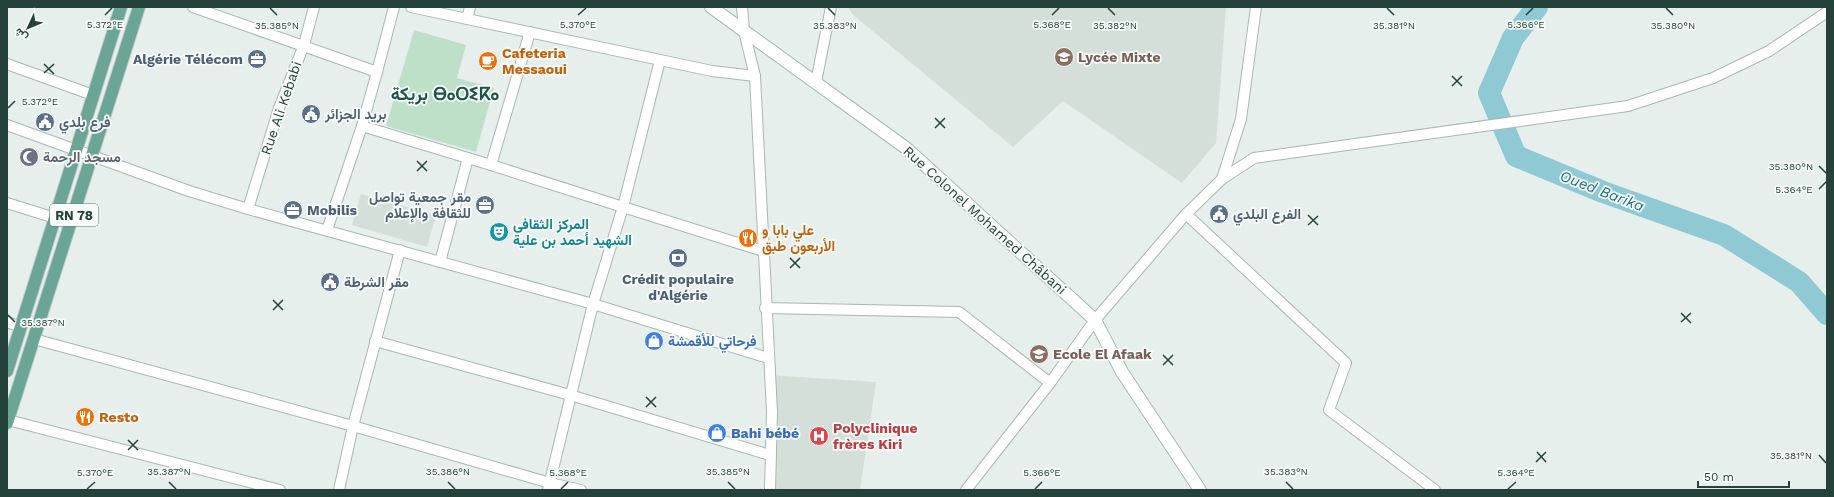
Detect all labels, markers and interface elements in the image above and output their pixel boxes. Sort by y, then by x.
north arrow [8,8,48,48]
text: 5.372°E [87,19,123,30]
text: 5.370°E [560,19,596,30]
text: 5.368°E [1033,19,1071,30]
text: 5.366°E [1507,19,1545,30]
text: 35.385°N [255,20,299,31]
text: 35.383°N [813,20,857,31]
text: 35.382°N [1093,20,1137,31]
text: 35.381°N [1373,20,1415,31]
text: 35.380°N [1651,20,1695,31]
text: ش [12,25,30,44]
place label: Cafeteria Messaoui [502,45,567,77]
school or university icon: Lycée Mixte [1053,46,1075,68]
office icon: Algérie Télécom [246,48,268,70]
place label: Lycée Mixte [1078,49,1161,65]
cafe icon: Cafeteria Messaoui [477,50,499,72]
place label: Algérie Télécom [133,51,243,67]
street label: Rue Ali Kebabi [257,59,305,157]
district label: بريكة ⴱⴰⵔⵉⴽⴰ [391,83,499,105]
text: 5.372°E [22,96,58,107]
public building icon: بريد الجزائر [300,103,322,125]
place label: بريد الجزائر [324,106,387,123]
public building icon: فرع بلدي [34,111,56,133]
place label: فرع بلدي [59,114,110,134]
street label: Rue Colonel Mohamed Châbani [900,143,1070,297]
mosque icon: مسجد الرحمة [18,146,40,168]
place label: مسجد الرحمة [43,149,121,166]
text: 35.380°N [1769,161,1813,172]
water label: Oued Barika [1557,167,1647,215]
text: 5.364°E [1775,184,1813,195]
place label: مقر جمعية تواصل للثقافة والإعلام [369,189,471,223]
office icon: مقر جمعية تواصل للثقافة والإعلام [474,194,496,216]
office icon: Mobilis [282,199,304,221]
place label: Mobilis [307,202,358,218]
public building icon: الفرع البلدي [1208,203,1230,225]
road number: RN 78 [50,204,98,226]
place label: الفرع البلدي [1233,206,1301,226]
place label: المركز الثقافي الشهيد أحمد بن علية [513,216,632,249]
theatre icon: المركز الثقافي الشهيد أحمد بن علية [488,221,510,243]
place label: علي بابا و الأربعون طبق [762,222,835,255]
restaurant icon: علي بابا و الأربعون طبق [737,227,759,249]
bank icon: Crédit populaire d'Algérie [667,247,689,269]
public building icon: مقر الشرطة [319,271,341,293]
place label: Crédit populaire d'Algérie [622,271,734,303]
place label: مقر الشرطة [344,274,409,291]
text: 35.387°N [21,317,65,328]
shop icon: فرحاتي للأقمشة [643,330,665,352]
place label: فرحاتي للأقمشة [668,333,757,353]
school or university icon: Ecole El Afaak [1028,343,1050,365]
place label: Ecole El Afaak [1053,346,1152,362]
restaurant icon: Resto [74,406,96,428]
place label: Resto [99,409,139,425]
place label: Polyclinique frères Kiri [833,420,918,452]
shop icon: Bahi bébé [706,422,728,444]
place label: Bahi bébé [731,425,799,441]
hospital icon: Polyclinique frères Kiri [808,425,830,447]
text: 35.381°N [1770,450,1812,461]
scale bar [1698,463,1789,489]
text: 35.387°N [147,466,191,477]
text: 35.386°N [426,466,470,477]
text: 35.385°N [706,466,750,477]
text: 35.383°N [1264,466,1308,477]
text: 5.370°E [77,467,113,478]
text: 5.368°E [549,467,587,478]
text: 5.366°E [1023,467,1061,478]
text: 5.364°E [1497,467,1535,478]
text: 50 m [1704,470,1734,484]

